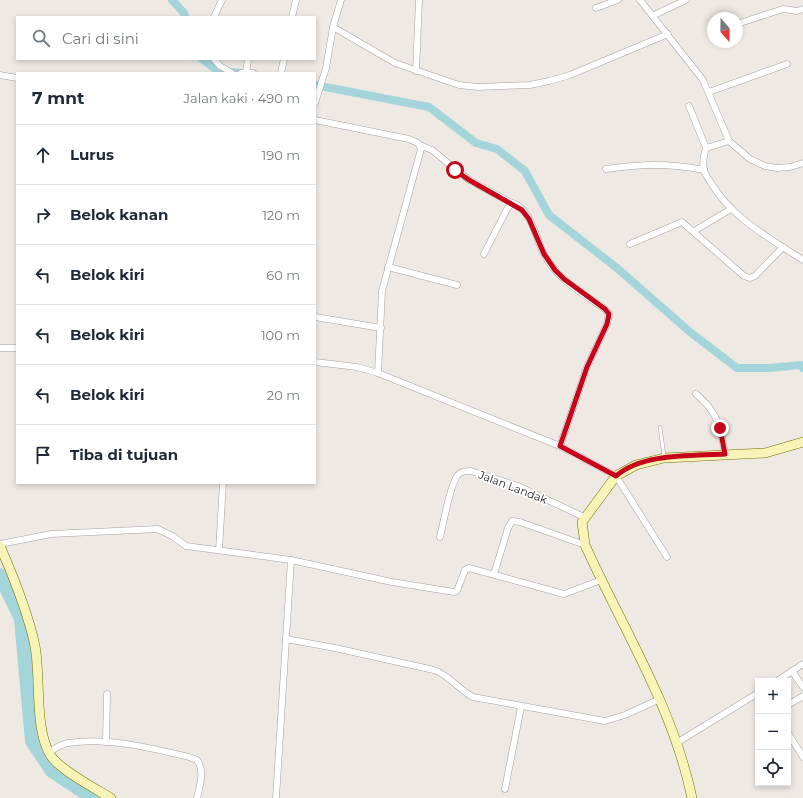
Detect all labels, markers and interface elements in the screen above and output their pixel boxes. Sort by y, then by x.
north arrow [707,12,743,48]
search box [16,16,316,60]
icon: search [30,27,52,49]
text: Cari di sini [62,29,139,48]
text: 7 mnt [32,88,84,108]
text: Jalan kaki · 490 m [184,90,300,106]
icon: ahead [32,144,54,166]
text: Lurus [70,145,114,164]
text: 190 m [262,147,300,163]
route start [446,161,464,179]
icon: right [32,204,54,226]
text: Belok kanan [70,205,168,224]
text: 120 m [262,207,300,223]
icon: left [32,264,54,286]
text: Belok kiri [70,265,145,284]
text: 60 m [266,267,300,283]
icon: left [32,324,54,346]
text: Belok kiri [70,325,145,344]
text: 100 m [261,327,300,343]
icon: left [32,384,54,406]
text: Belok kiri [70,385,145,404]
text: 20 m [267,387,300,403]
route end [711,419,729,437]
icon: arrive [32,444,54,466]
text: Tiba di tujuan [70,445,178,464]
street label: Jalan Landak [476,467,550,507]
map controls [755,678,791,786]
button: + [755,678,791,714]
button: − [755,714,791,750]
button: locate [755,750,791,786]

